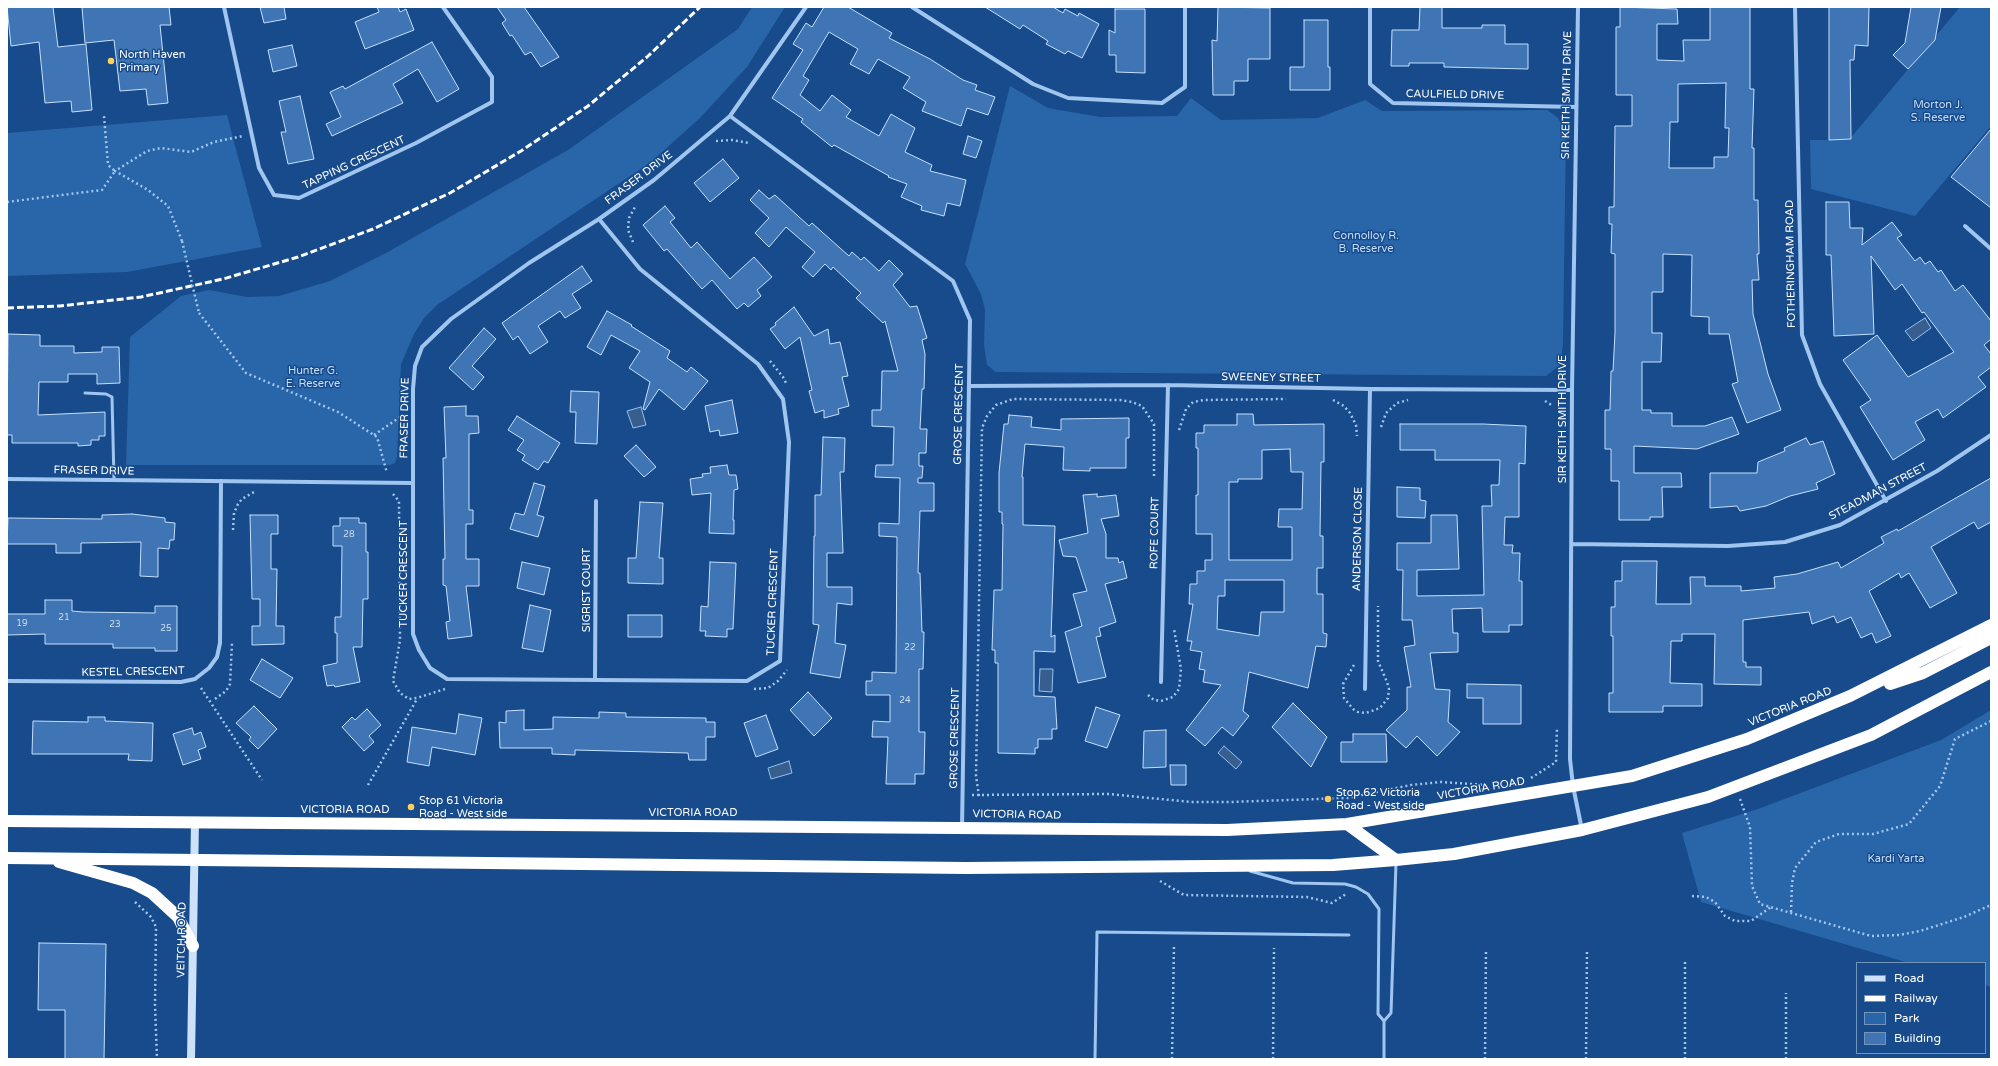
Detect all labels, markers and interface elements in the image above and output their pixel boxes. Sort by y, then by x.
street label: SIR KEITH SMITH DRIVE [1559,31,1575,159]
place label: North Haven Primary [119,48,185,74]
marker: North Haven Primary [106,56,116,66]
street label: CAULFIELD DRIVE [1406,88,1504,102]
park label: Morton J. S. Reserve [1911,98,1965,124]
street label: TAPPING CRESCENT [301,133,407,193]
street label: FRASER DRIVE [603,148,675,208]
street label: FOTHERINGHAM ROAD [1783,200,1799,328]
park label: Connolloy R. B. Reserve [1333,229,1399,255]
street label: SIR KEITH SMITH DRIVE [1556,355,1570,483]
street label: GROSE CRESCENT [952,363,966,465]
park label: Hunter G. E. Reserve [286,364,340,390]
street label: SWEENEY STREET [1221,371,1321,385]
street label: FRASER DRIVE [398,377,412,459]
street label: STEADMAN STREET [1827,461,1929,523]
street label: FRASER DRIVE [53,464,135,478]
street label: ANDERSON CLOSE [1350,487,1366,591]
street label: ROFE COURT [1148,497,1162,569]
street label: TUCKER CRESCENT [397,520,411,628]
house number: 28 [343,530,355,540]
street label: SIGRIST COURT [580,548,594,632]
street label: TUCKER CRESCENT [765,548,781,656]
house number: 21 [58,613,70,623]
house number: 19 [16,619,28,629]
house number: 23 [109,620,121,630]
house number: 25 [160,624,172,634]
house number: 22 [904,643,916,653]
street label: KESTEL CRESCENT [81,665,185,679]
street label: VICTORIA ROAD [1746,684,1834,730]
street label: GROSE CRESCENT [948,687,962,789]
house number: 24 [899,696,911,706]
street label: VICTORIA ROAD [1436,775,1526,803]
place label: Stop 62 Victoria Road - West side [1336,786,1424,812]
place label: Stop 61 Victoria Road - West side [419,794,507,820]
marker: Stop 62 Victoria Road - West side [1323,794,1333,804]
marker: Stop 61 Victoria Road - West side [406,802,416,812]
street label: VICTORIA ROAD [301,803,389,817]
street label: VICTORIA ROAD [649,806,737,820]
street label: VICTORIA ROAD [972,808,1062,822]
park label: Kardi Yarta [1867,852,1925,866]
street label: VEITCH ROAD [175,902,189,978]
legend [1856,962,1986,1054]
text: Road [1894,971,1924,985]
text: Railway [1894,991,1938,1005]
text: Park [1894,1011,1920,1025]
text: Building [1894,1031,1941,1045]

